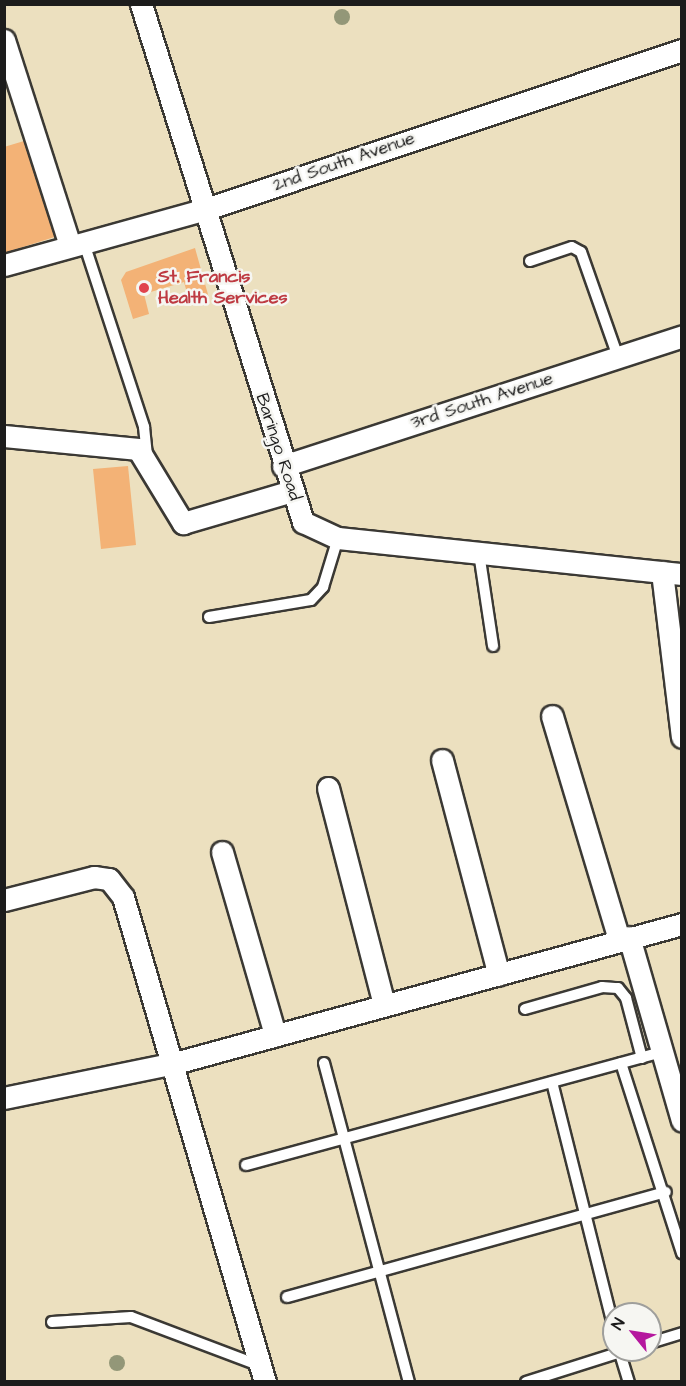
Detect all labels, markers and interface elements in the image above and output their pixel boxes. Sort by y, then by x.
street label: 2nd South Avenue [270,128,418,196]
place label: St. Francis Health Services [158,267,287,310]
marker: St. Francis Health Services [135,279,153,297]
street label: 3rd South Avenue [408,368,556,434]
street label: Baringo Road [250,391,306,503]
north arrow [602,1302,662,1362]
text: N [606,1314,630,1334]

